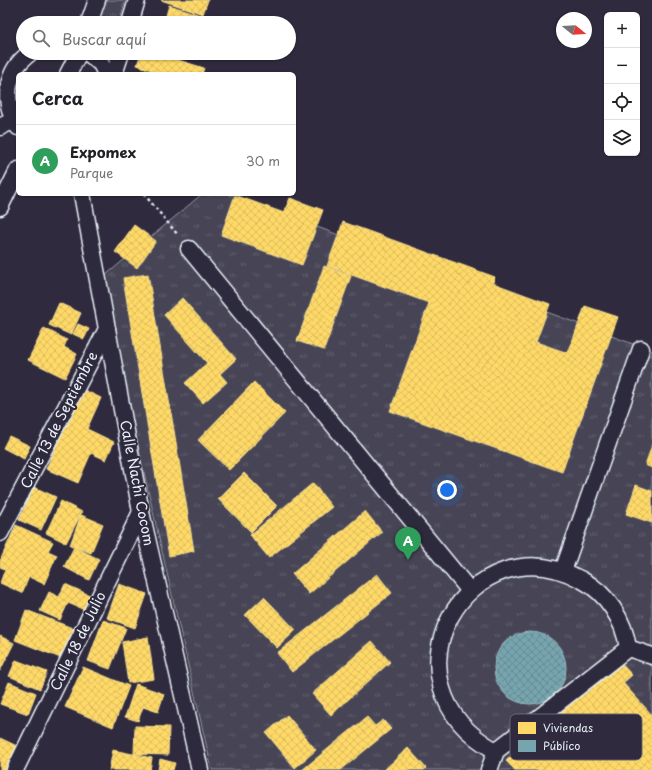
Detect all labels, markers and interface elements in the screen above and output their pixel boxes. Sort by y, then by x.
north arrow [556,12,592,48]
map controls [604,12,640,156]
button: + [604,12,640,48]
search box [16,16,296,60]
icon: search [30,27,52,49]
text: Buscar aquí [62,27,146,50]
button: − [604,48,640,84]
button: locate [604,84,640,120]
text: Cerca [32,85,83,111]
button: layers [604,120,640,156]
text: Expomex [70,140,136,163]
text: A [40,151,50,170]
text: 30 m [246,151,280,170]
text: Parque [70,163,113,182]
street label: Calle 13 de Septiembre [15,347,102,492]
street label: Calle Nachi Cocom [115,418,160,548]
your location [437,480,457,500]
pin: A [395,527,421,560]
street label: Calle 18 de Julio [44,588,111,694]
legend [510,714,642,760]
text: Viviendas [543,719,593,736]
text: Público [543,737,580,754]

